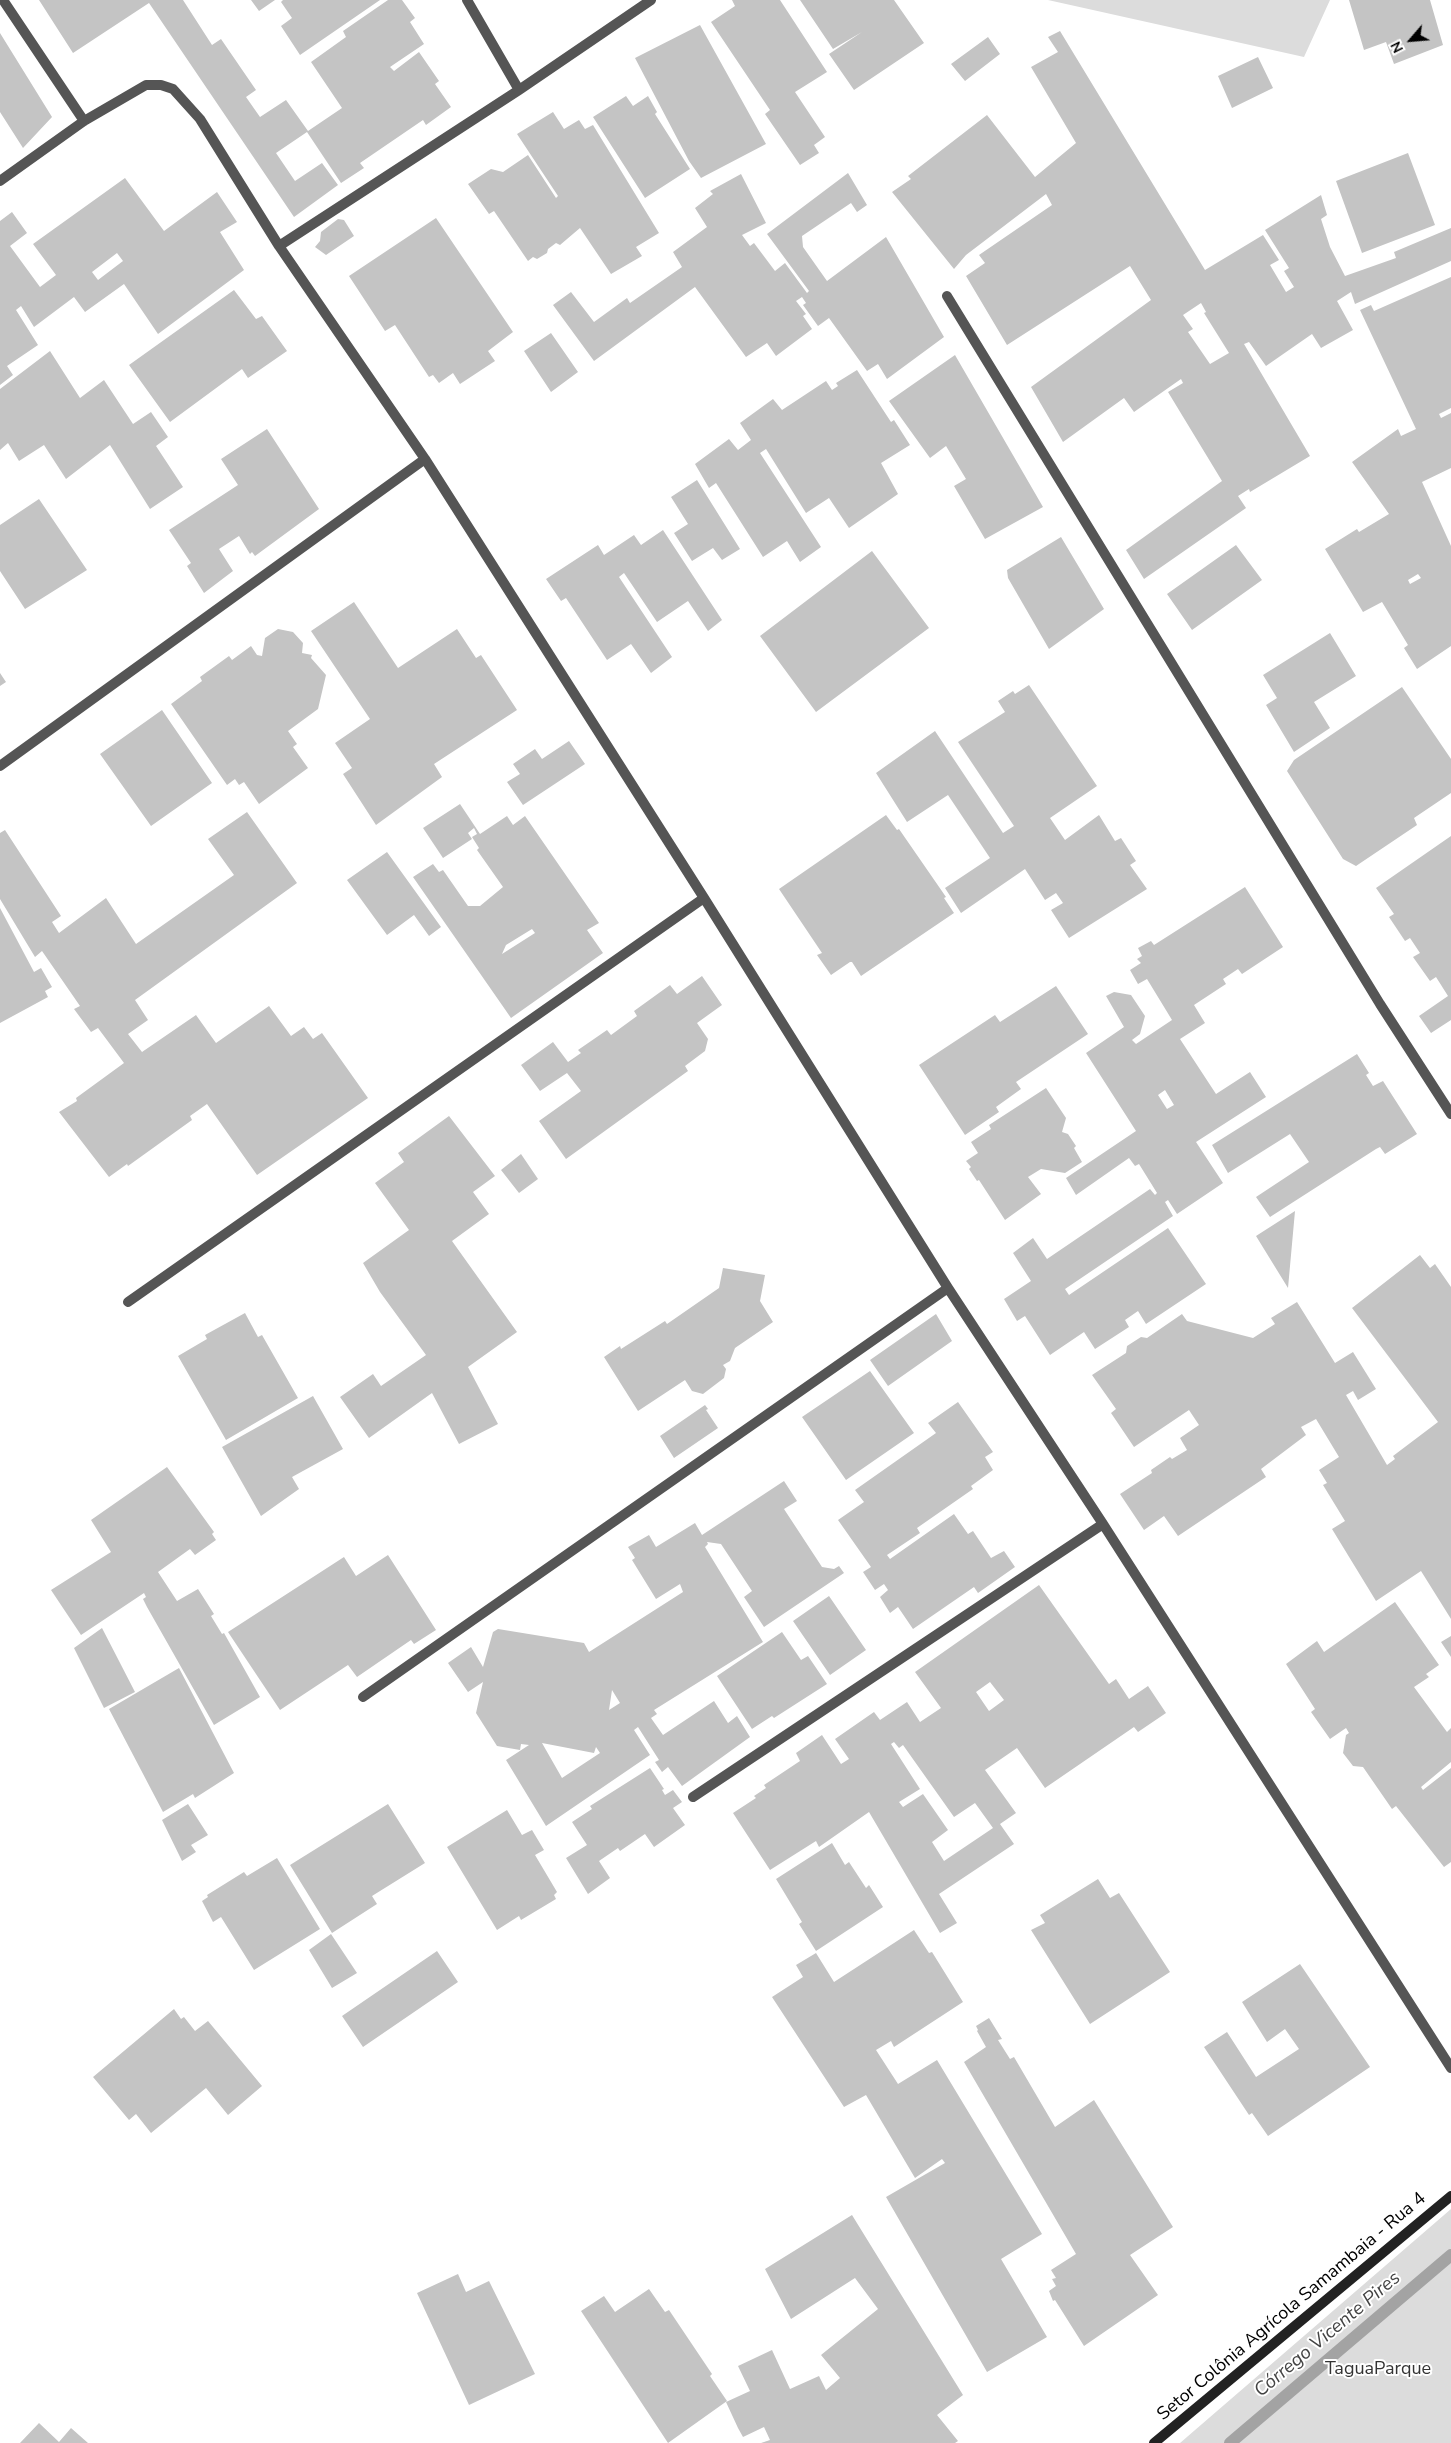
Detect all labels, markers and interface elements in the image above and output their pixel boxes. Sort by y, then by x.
north arrow [1386,15,1436,65]
text: N [1386,38,1408,56]
street label: Setor Colônia Agrícola Samambaia - Rua 4 [1153,2188,1431,2426]
water label: Córrego Vicente Pires [1250,2267,1406,2403]
park label: TaguaParque [1325,2359,1431,2381]

